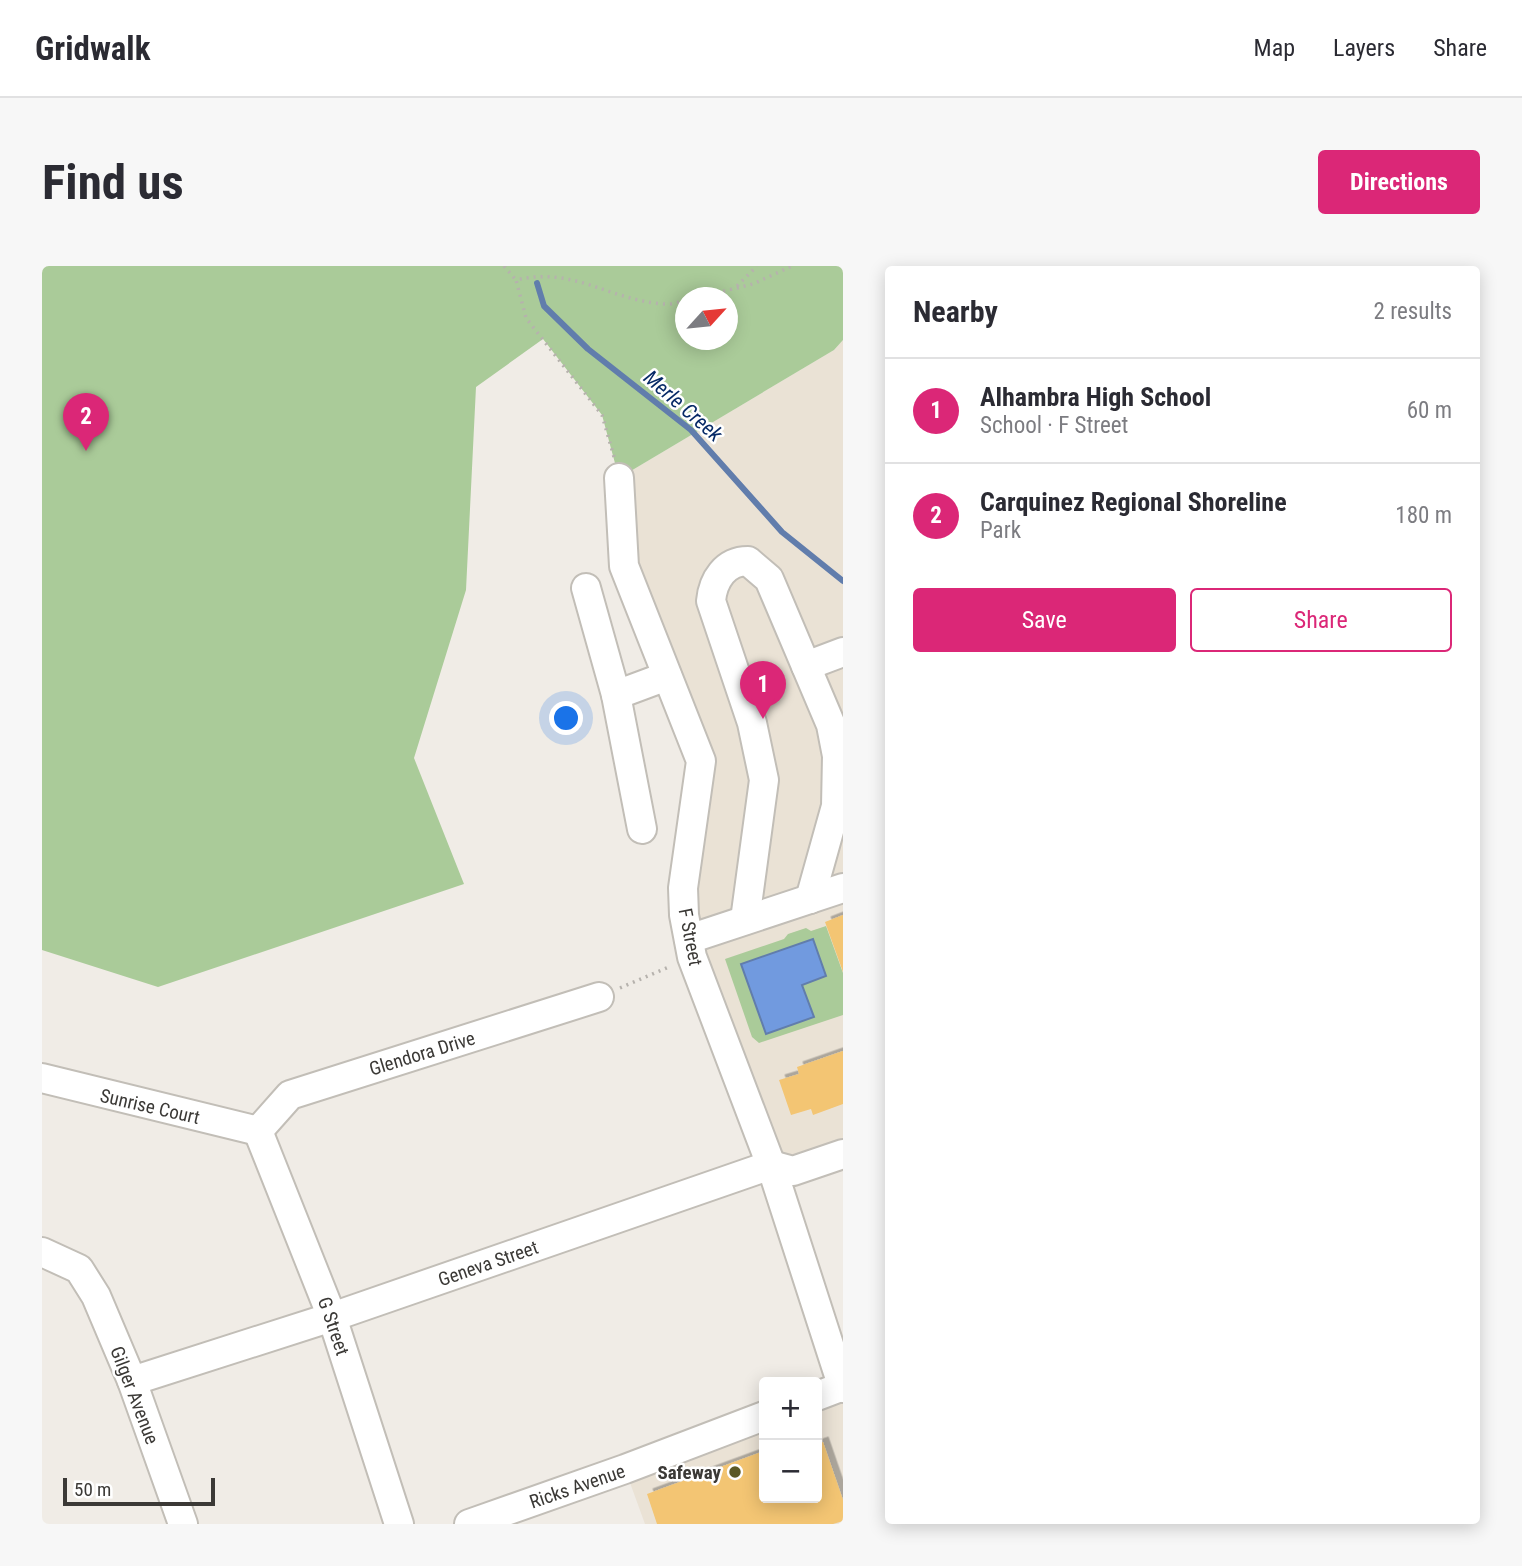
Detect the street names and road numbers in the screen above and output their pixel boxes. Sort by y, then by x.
street label: F Street [674,906,707,968]
street label: Glendora Drive [366,1026,478,1080]
street label: Sunrise Court [98,1084,202,1129]
street label: Geneva Street [435,1236,541,1291]
street label: G Street [313,1294,354,1358]
street label: Gilger Avenue [105,1343,164,1447]
street label: Ricks Avenue [526,1459,628,1514]

